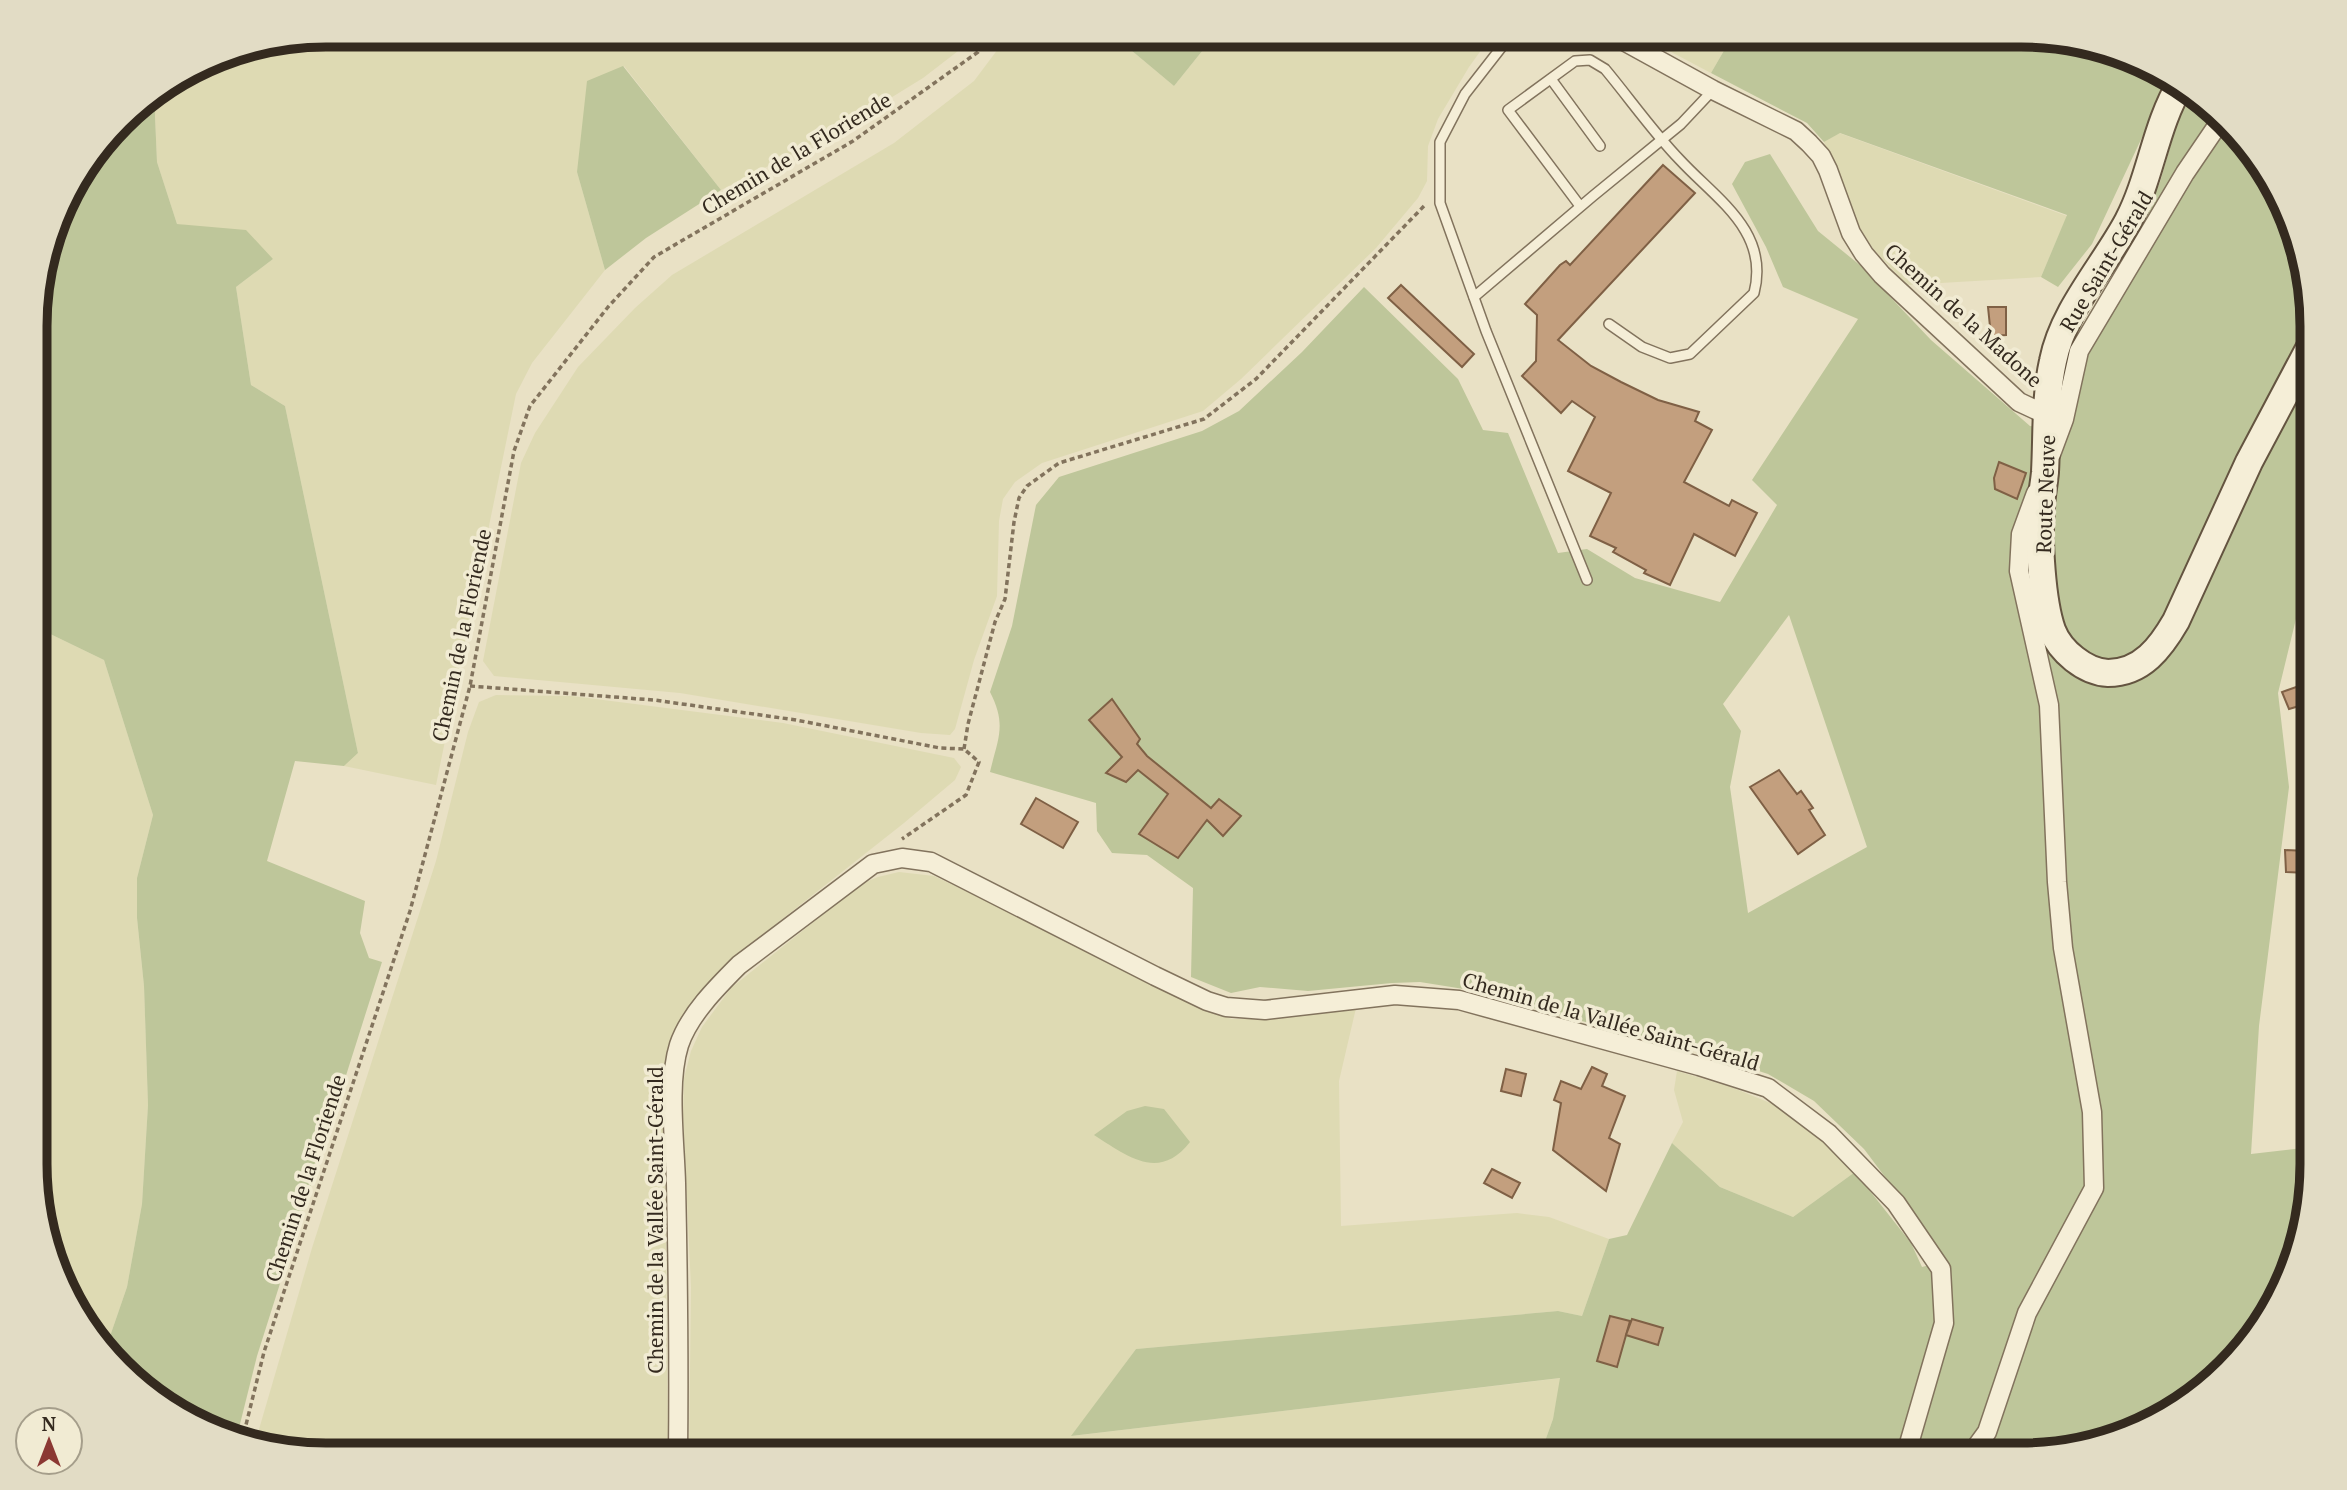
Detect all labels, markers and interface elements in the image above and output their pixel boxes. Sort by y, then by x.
street label: Chemin de la Floriende [696,85,896,221]
street label: Rue Saint-Gérald [2053,185,2159,336]
street label: Chemin de la Madone [1879,237,2049,393]
street label: Route Neuve [2029,434,2061,554]
street label: Chemin de la Floriende [425,526,497,744]
street label: Chemin de la Vallée Saint-Gérald [1459,965,1763,1077]
street label: Chemin de la Vallée Saint-Gérald [641,1066,669,1374]
street label: Chemin de la Floriende [258,1071,352,1285]
north arrow [14,1406,84,1476]
text: N [42,1411,57,1436]

